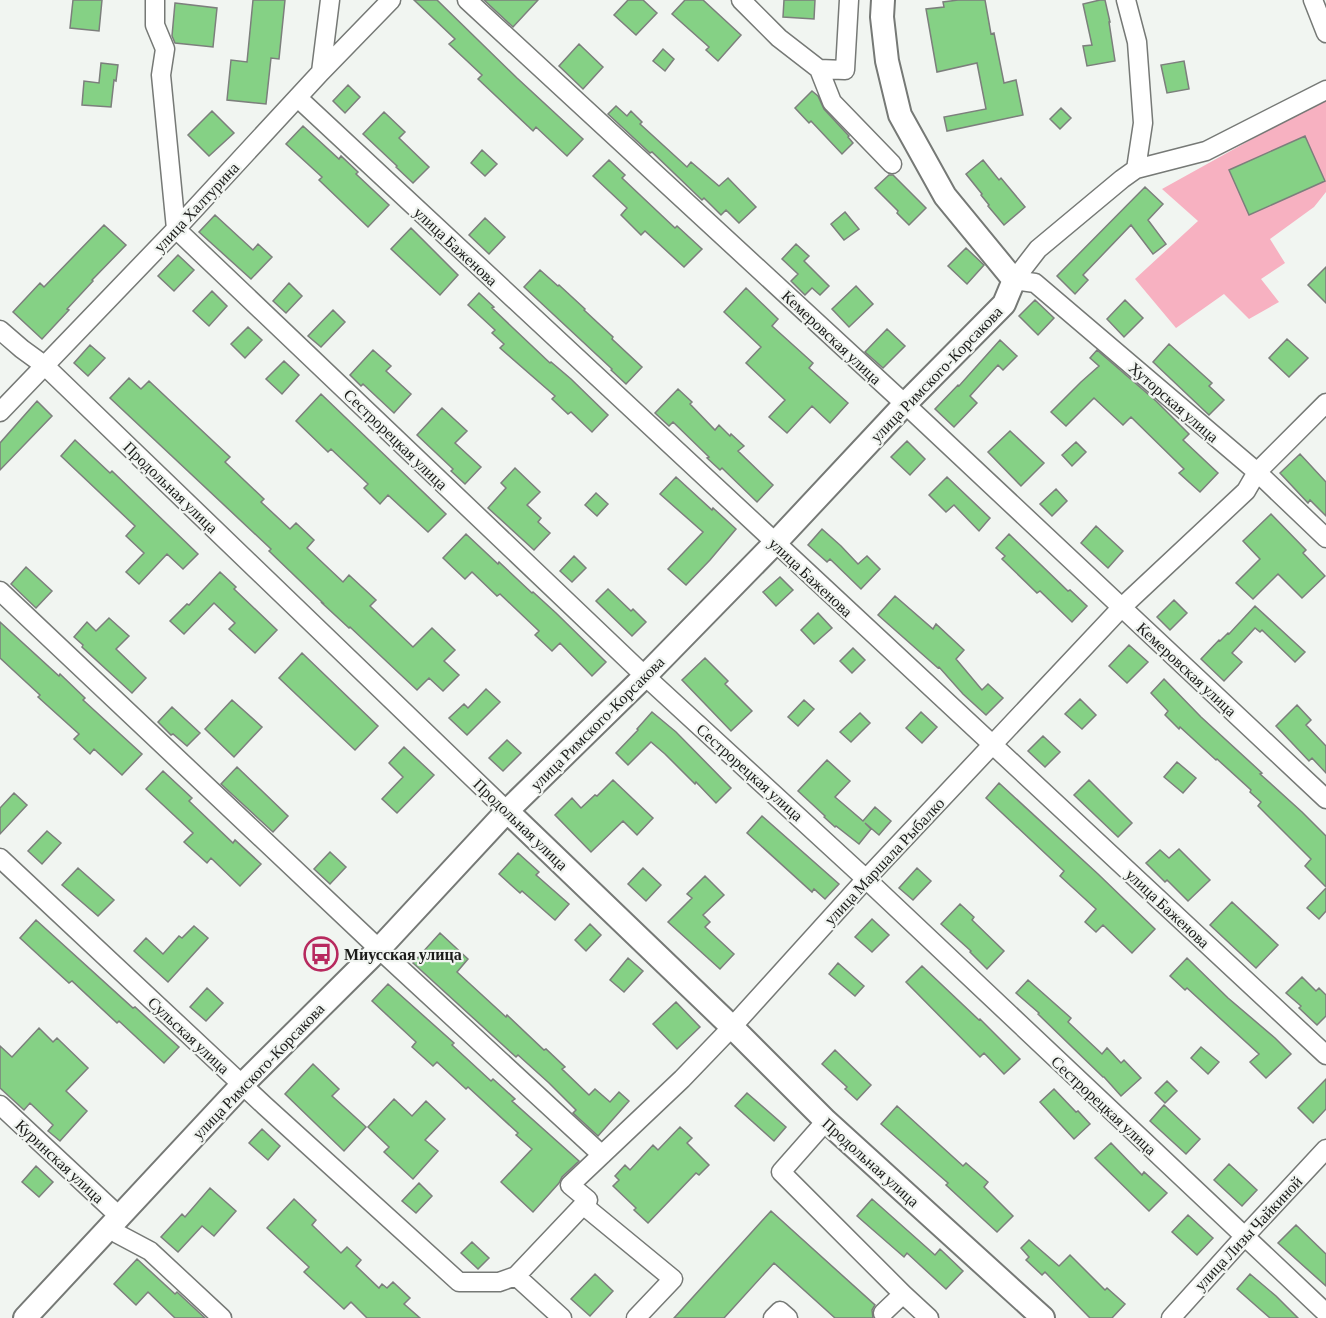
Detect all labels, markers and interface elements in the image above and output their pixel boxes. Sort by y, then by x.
street label: улица Халтурина [150,159,243,256]
street label: улица Баженова [410,203,501,290]
street label: Кемеровская улица [778,287,885,388]
street label: улица Римского-Корсакова [867,303,1006,446]
street label: Хуторская улица [1125,359,1222,446]
street label: Сестрорецкая улица [340,386,451,494]
street label: Продольная улица [120,438,221,537]
street label: улица Баженова [765,534,856,621]
street label: Кемеровская улица [1133,619,1240,720]
street label: улица Римского-Корсакова [527,653,668,794]
street label: Сестрорецкая улица [692,720,806,825]
street label: Продольная улица [470,775,571,874]
street label: улица Маршала Рыбалко [821,794,948,929]
street label: улица Баженова [1122,865,1213,952]
bus stop icon: Миусская улица [303,936,339,972]
place label: Миусская улица [344,946,462,964]
street label: Сульская улица [144,994,233,1078]
street label: улица Римского-Корсакова [189,1000,328,1143]
street label: Сестрорецкая улица [1047,1052,1159,1159]
street label: Продольная улица [818,1115,922,1211]
street label: Куринская улица [11,1116,107,1207]
street label: улица Лизы Чайкиной [1191,1173,1307,1294]

